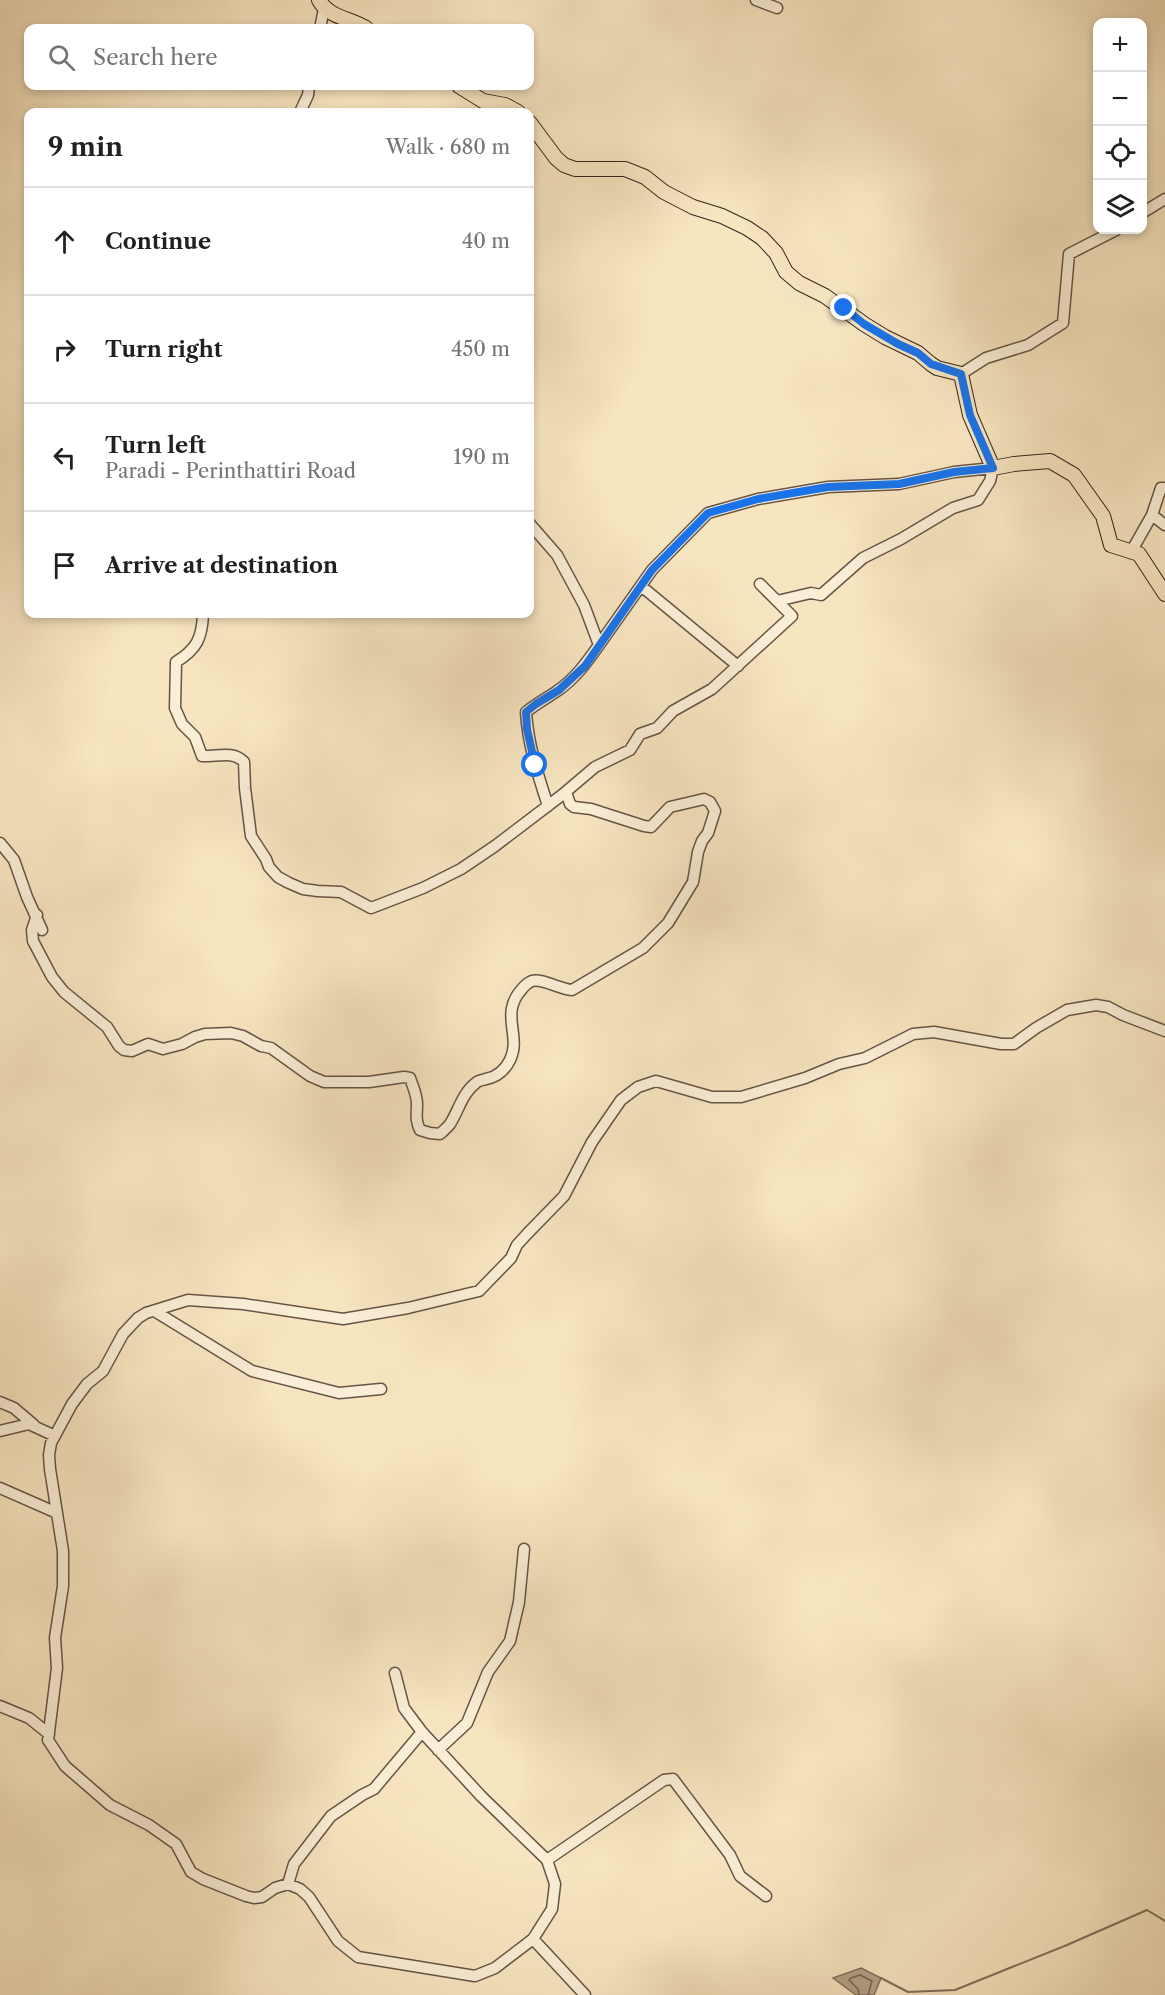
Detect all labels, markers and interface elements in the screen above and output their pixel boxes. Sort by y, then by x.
map controls [1093,18,1147,234]
button: + [1093,18,1147,72]
search box [24,24,534,90]
icon: search [45,41,78,74]
text: Search here [93,44,218,71]
button: − [1093,72,1147,126]
button: locate [1093,126,1147,180]
text: 9 min [48,131,123,163]
text: Walk · 680 m [386,135,510,159]
button: layers [1093,180,1147,234]
icon: ahead [48,225,81,258]
text: Continue [105,228,211,255]
text: 40 m [462,229,510,253]
route end [830,294,856,320]
icon: right [48,333,81,366]
text: Turn right [105,336,223,363]
text: 450 m [451,337,510,361]
text: Turn left [105,432,206,459]
icon: left [48,441,81,474]
text: 190 m [453,445,510,469]
text: Paradi - Perinthattiri Road [105,459,356,483]
icon: arrive [48,549,81,582]
text: Arrive at destination [105,552,338,579]
route start [521,751,547,777]

